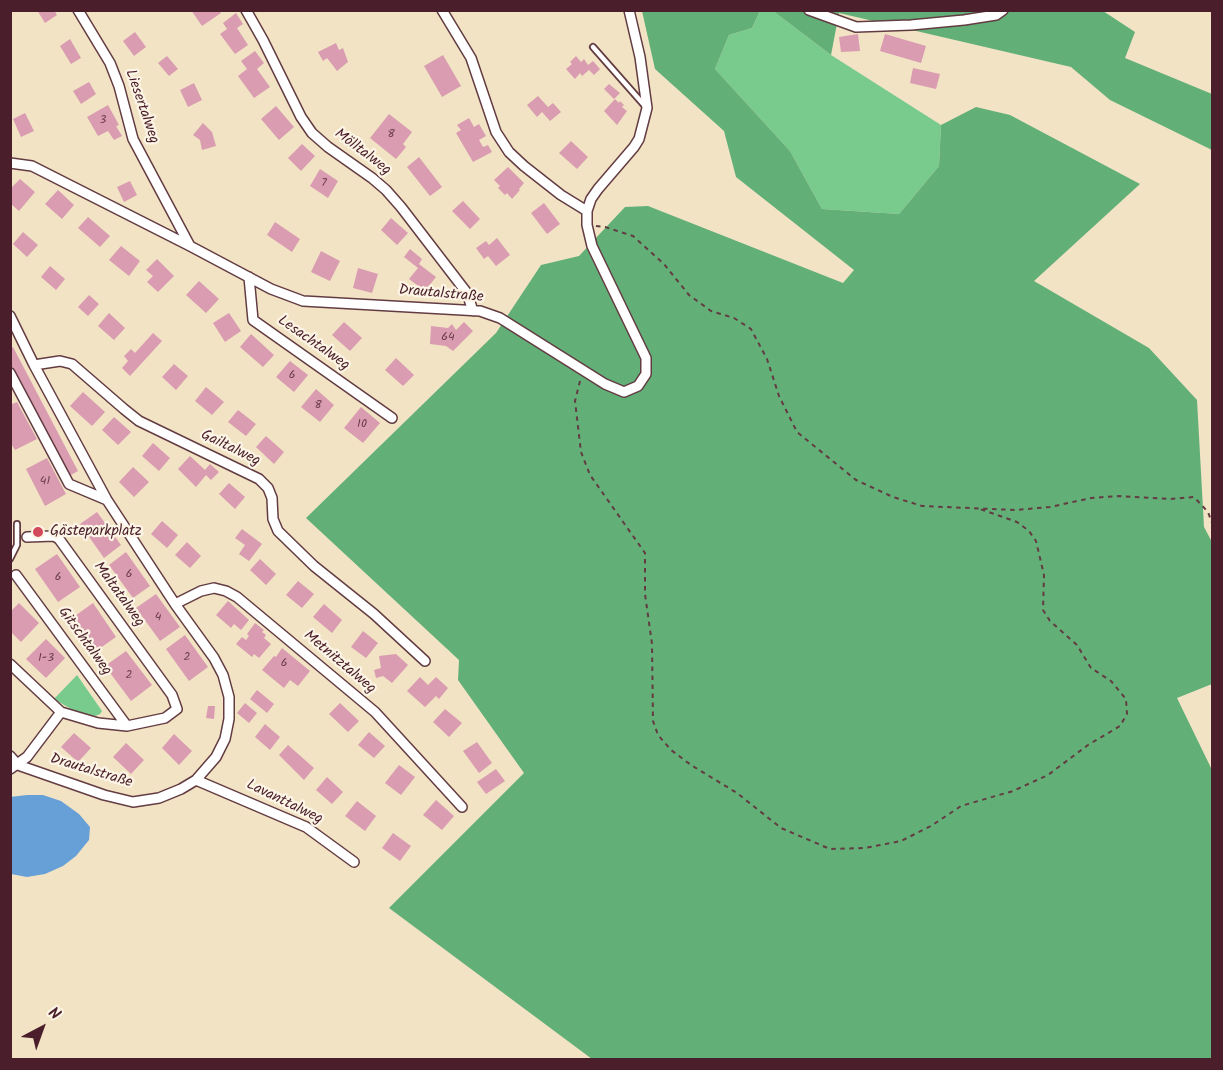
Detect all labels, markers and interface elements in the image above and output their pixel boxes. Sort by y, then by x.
street label: Liesertalweg [120,68,162,146]
house number: 3 [100,114,106,128]
street label: Mölltalweg [330,126,394,180]
house number: 8 [387,128,395,142]
house number: 7 [321,177,327,191]
street label: Drautalstraße [398,282,484,308]
street label: Lesachtalweg [274,313,352,375]
house number: 64 [441,331,455,345]
house number: 6 [289,369,295,383]
house number: 8 [314,399,322,413]
house number: 10 [357,418,367,432]
street label: Gailtalweg [197,427,263,471]
house number: 41 [40,475,50,489]
place label: Gästeparkplatz [50,523,142,541]
marker: Gästeparkplatz [31,525,45,539]
street label: Maltatalweg [88,559,148,631]
house number: 6 [126,568,132,582]
house number: 6 [55,571,61,585]
street label: Gitschtalweg [53,604,115,680]
house number: 4 [155,611,161,625]
street label: Metnitztalweg [299,628,379,698]
house number: 2 [184,651,190,665]
house number: 1-3 [38,652,54,666]
house number: 6 [281,657,287,671]
house number: 2 [126,669,132,683]
street label: Drautalstraße [48,751,134,793]
street label: Lavanttalweg [243,777,325,829]
north arrow [12,998,72,1058]
text: N [42,1001,66,1027]

